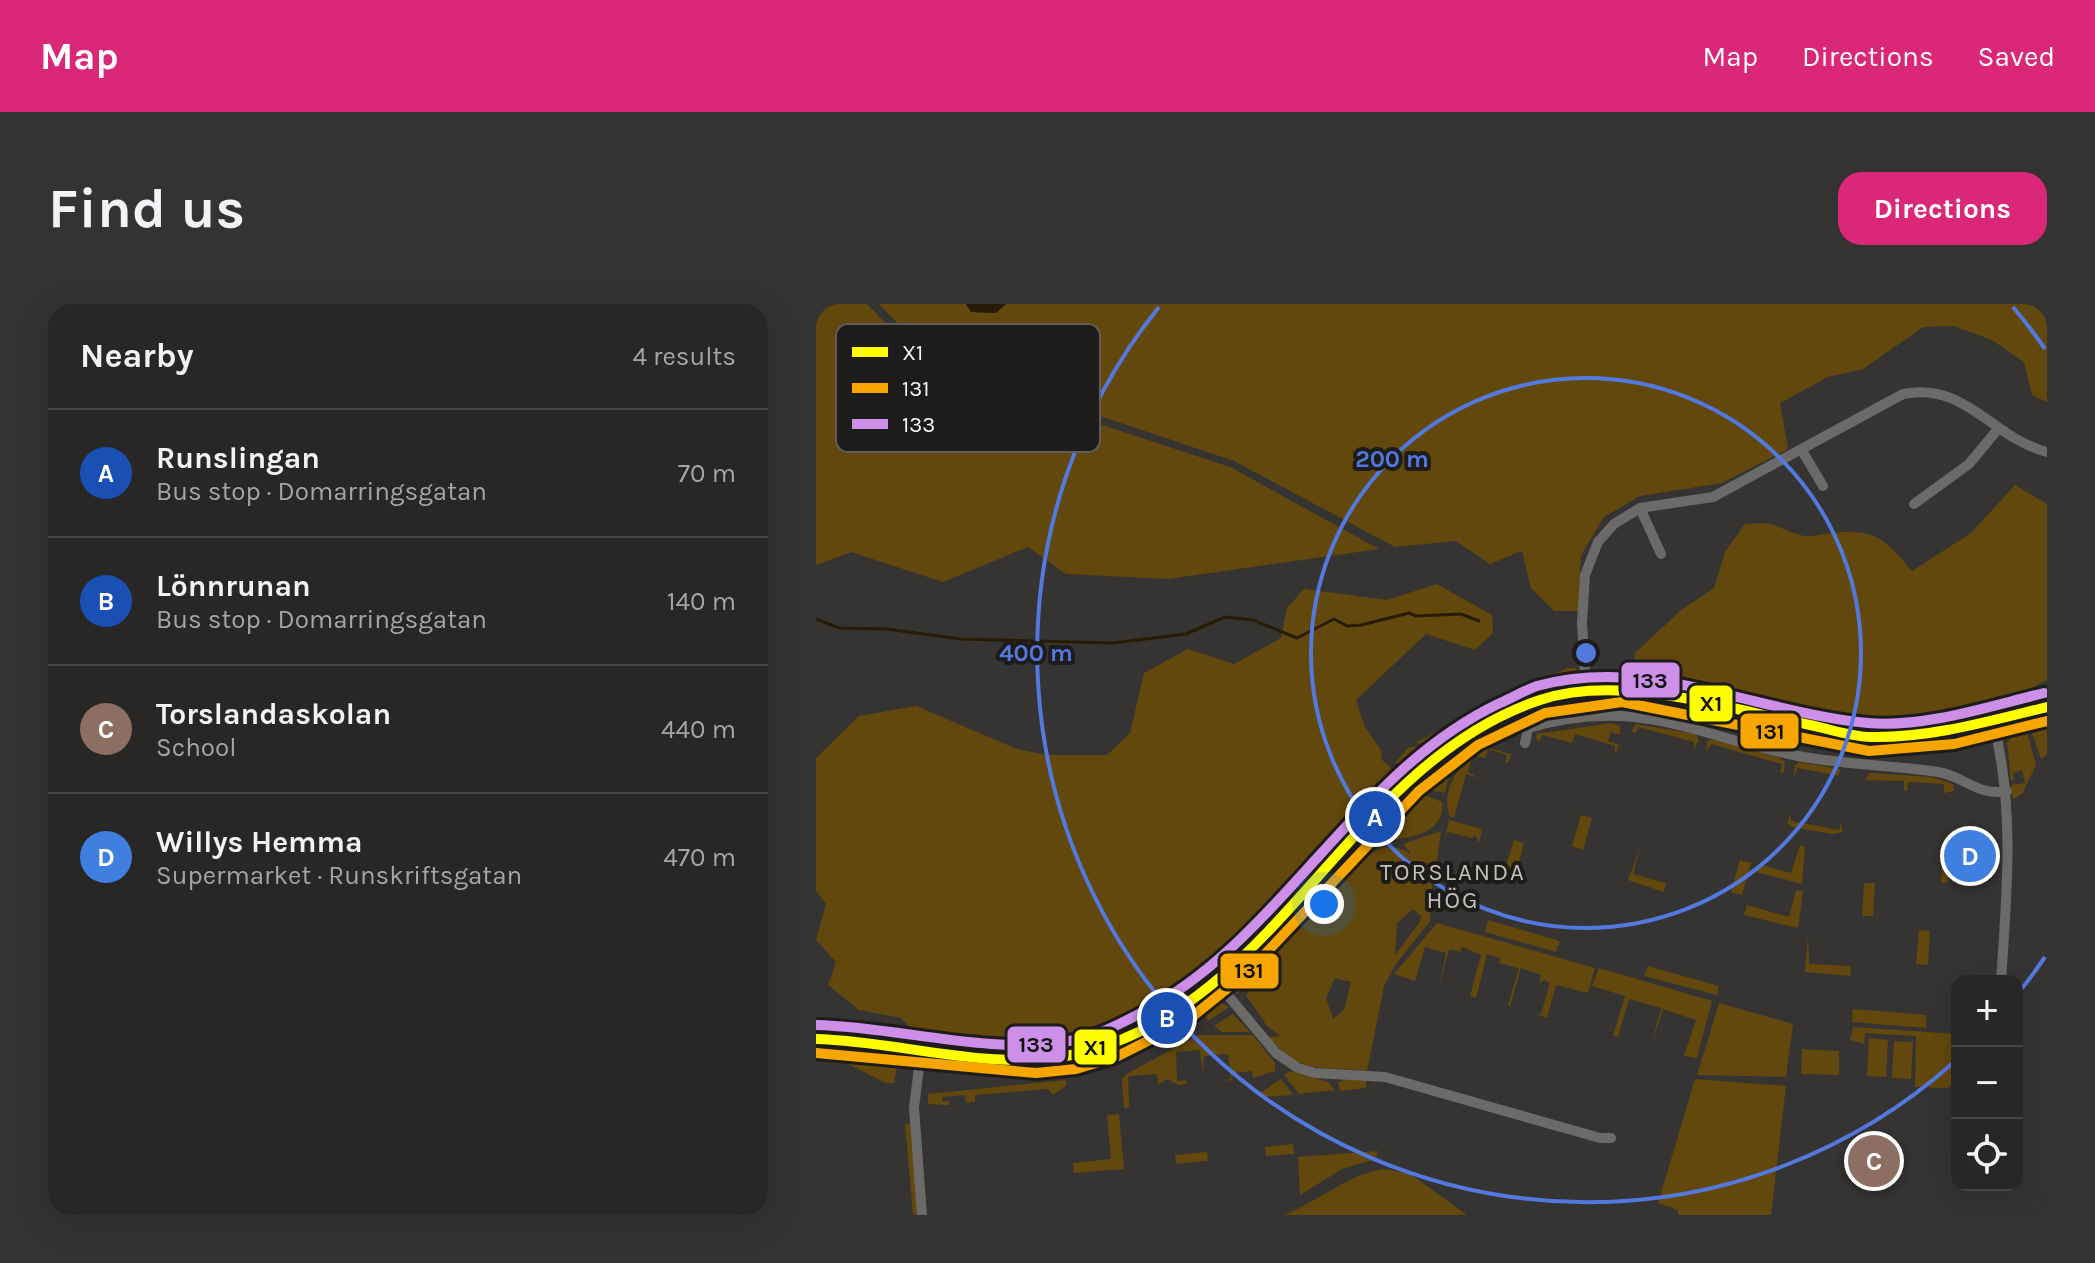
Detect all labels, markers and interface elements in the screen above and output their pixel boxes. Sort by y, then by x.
text: Map [40,34,119,79]
text: Map [1703,40,1758,73]
text: Directions [1802,40,1934,73]
text: Saved [1978,40,2055,73]
button: Directions [1838,172,2047,245]
text: Find us [48,176,245,241]
legend [836,324,1100,452]
text: Nearby [80,336,194,376]
text: X1 [902,340,923,366]
text: 4 results [632,341,736,372]
text: 131 [902,376,930,402]
text: 133 [902,412,935,438]
text: Runslingan [156,440,320,476]
text: 200 m [1355,445,1429,473]
text: A [98,458,114,489]
text: 70 m [678,458,736,489]
text: Bus stop · Domarringsgatan [156,476,487,507]
text: Lönnrunan [156,568,311,604]
text: B [98,586,114,617]
text: 140 m [667,586,736,617]
text: Bus stop · Domarringsgatan [156,604,487,635]
text: 400 m [999,639,1073,667]
centre of rings [1572,639,1600,667]
line badge: 133 [1620,661,1681,699]
text: 133 [1632,668,1668,694]
line badge: X1 [1688,684,1734,723]
text: X1 [1700,691,1722,717]
text: Torslandaskolan [156,696,391,732]
line badge: 131 [1739,712,1800,750]
text: C [98,714,114,745]
text: 440 m [661,714,736,745]
text: 131 [1755,719,1785,745]
text: School [156,732,237,763]
pin: A [1349,787,1401,847]
text: Willys Hemma [156,824,363,860]
pin: D [1944,826,1996,886]
text: D [97,842,115,873]
text: 470 m [663,842,736,873]
district label: TORSLANDA HÖG [1380,858,1526,914]
text: Supermarket · Runskriftsgatan [156,860,522,891]
your location [1304,884,1344,924]
line badge: 131 [1219,952,1280,990]
text: 131 [1234,958,1264,984]
map controls [1951,975,2023,1191]
button: + [1951,975,2023,1047]
pin: B [1141,988,1193,1048]
line badge: 133 [1006,1025,1067,1064]
line badge: X1 [1073,1028,1118,1066]
text: 133 [1018,1032,1054,1058]
text: X1 [1084,1035,1106,1061]
button: − [1951,1047,2023,1119]
button: locate [1951,1119,2023,1191]
pin: C [1848,1131,1900,1191]

